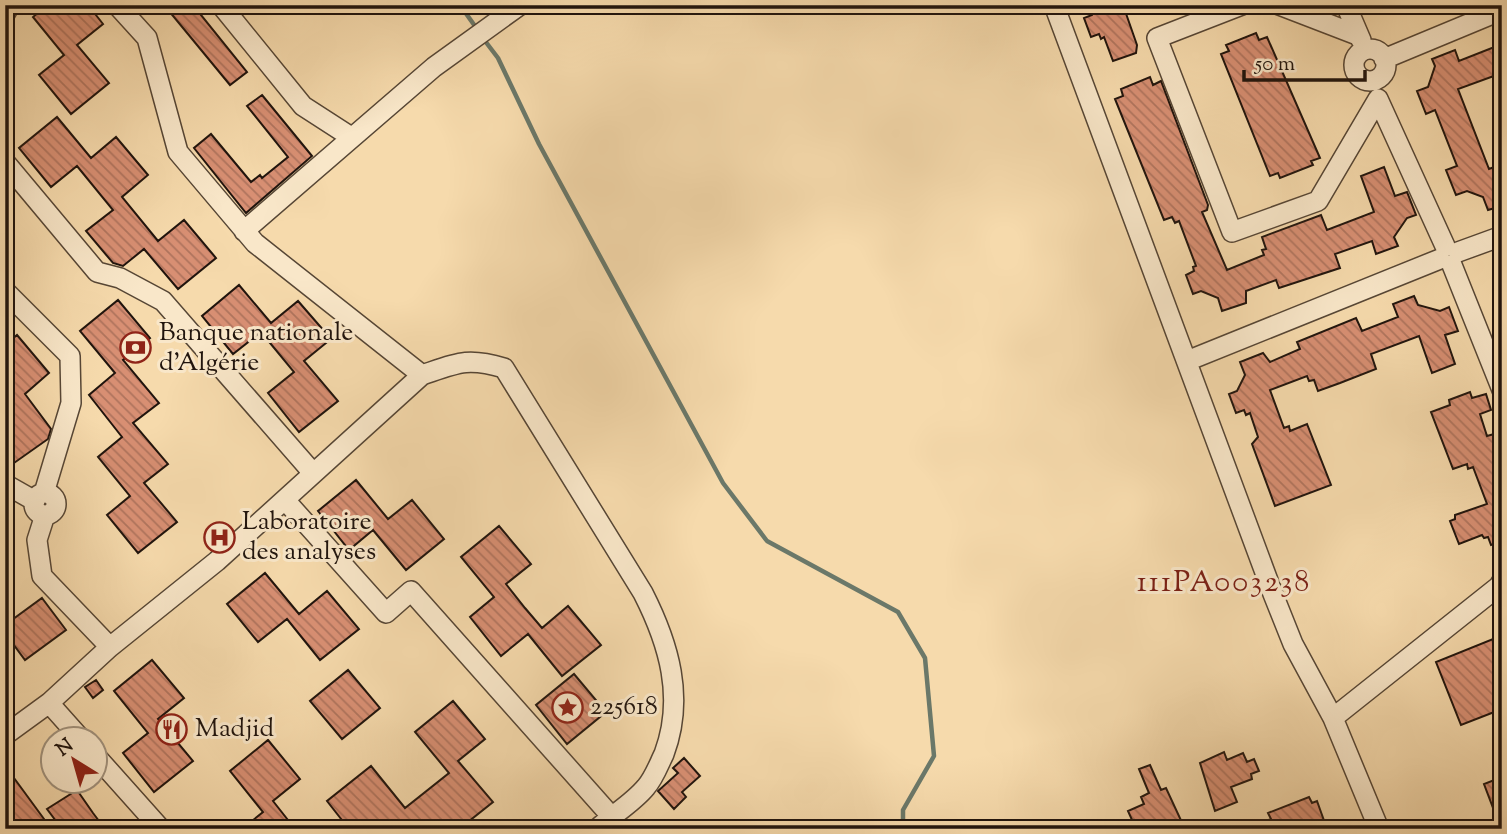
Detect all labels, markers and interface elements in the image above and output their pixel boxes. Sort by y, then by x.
scale bar [1244,38,1365,82]
text: 50 m [1254,50,1295,80]
place label: Banque nationale d'Algérie [159,315,353,382]
bank icon: Banque nationale d'Algérie [119,331,153,365]
place label: Laboratoire des analyses [242,504,376,571]
hospital icon: Laboratoire des analyses [202,520,236,554]
district label: 111PA003238 [1137,562,1311,605]
place label: 225618 [590,689,658,726]
place icon: 225618 [550,690,584,724]
place label: Madjid [195,711,275,748]
restaurant icon: Madjid [155,712,189,746]
north arrow [38,726,108,796]
text: N [51,733,79,764]

